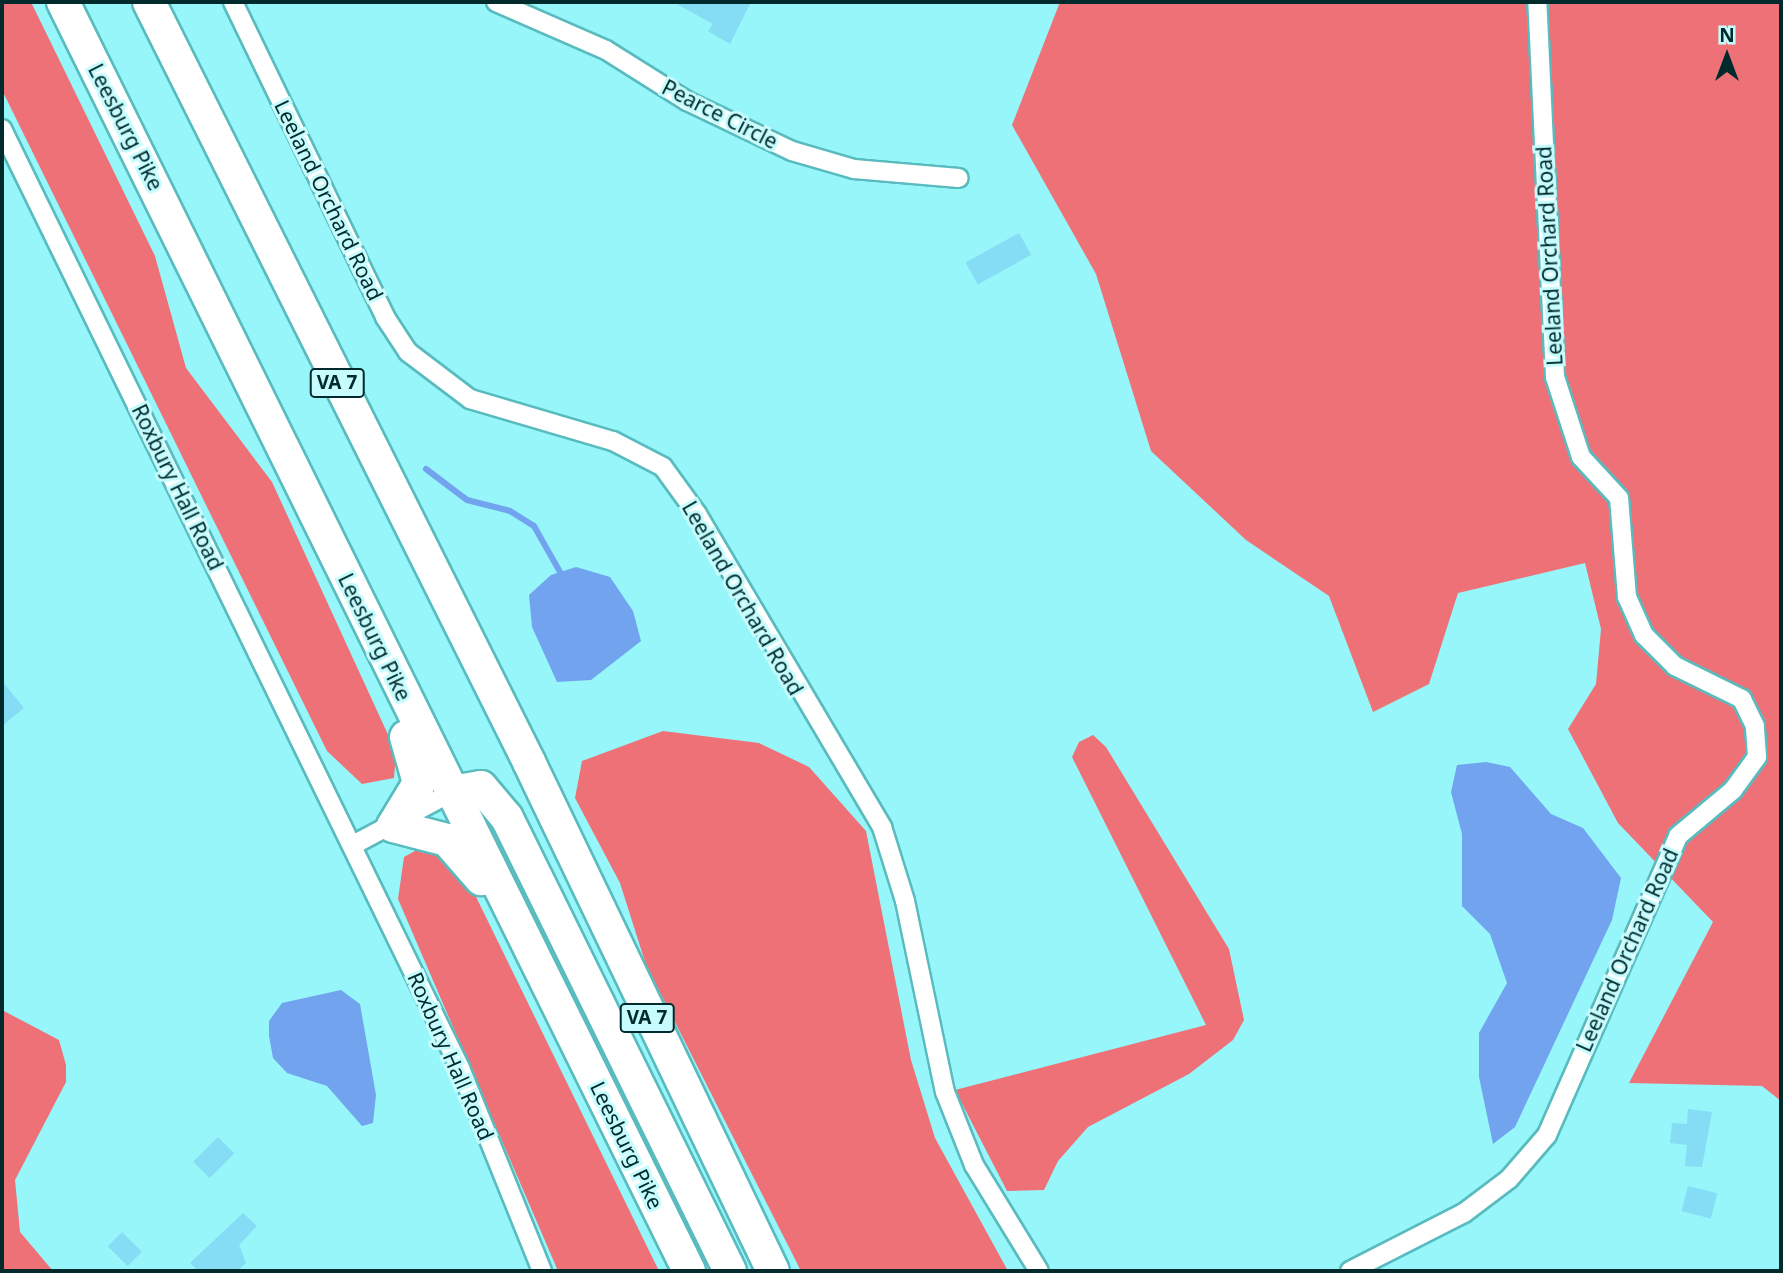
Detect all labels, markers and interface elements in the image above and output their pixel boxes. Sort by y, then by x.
north arrow [1692,21,1762,91]
text: N [1719,22,1735,48]
street label: Leesburg Pike [83,60,169,194]
street label: Pearce Circle [658,74,782,154]
street label: Leeland Orchard Road [269,96,389,304]
street label: Leeland Orchard Road [1531,146,1567,366]
road number: VA 7 [309,368,365,398]
street label: Roxbury Hall Road [127,400,229,574]
street label: Leeland Orchard Road [677,497,809,699]
street label: Leesburg Pike [333,569,417,705]
street label: Leeland Orchard Road [1571,844,1683,1056]
street label: Roxbury Hall Road [403,968,499,1144]
road number: VA 7 [619,1002,675,1034]
street label: Leesburg Pike [585,1077,669,1213]

